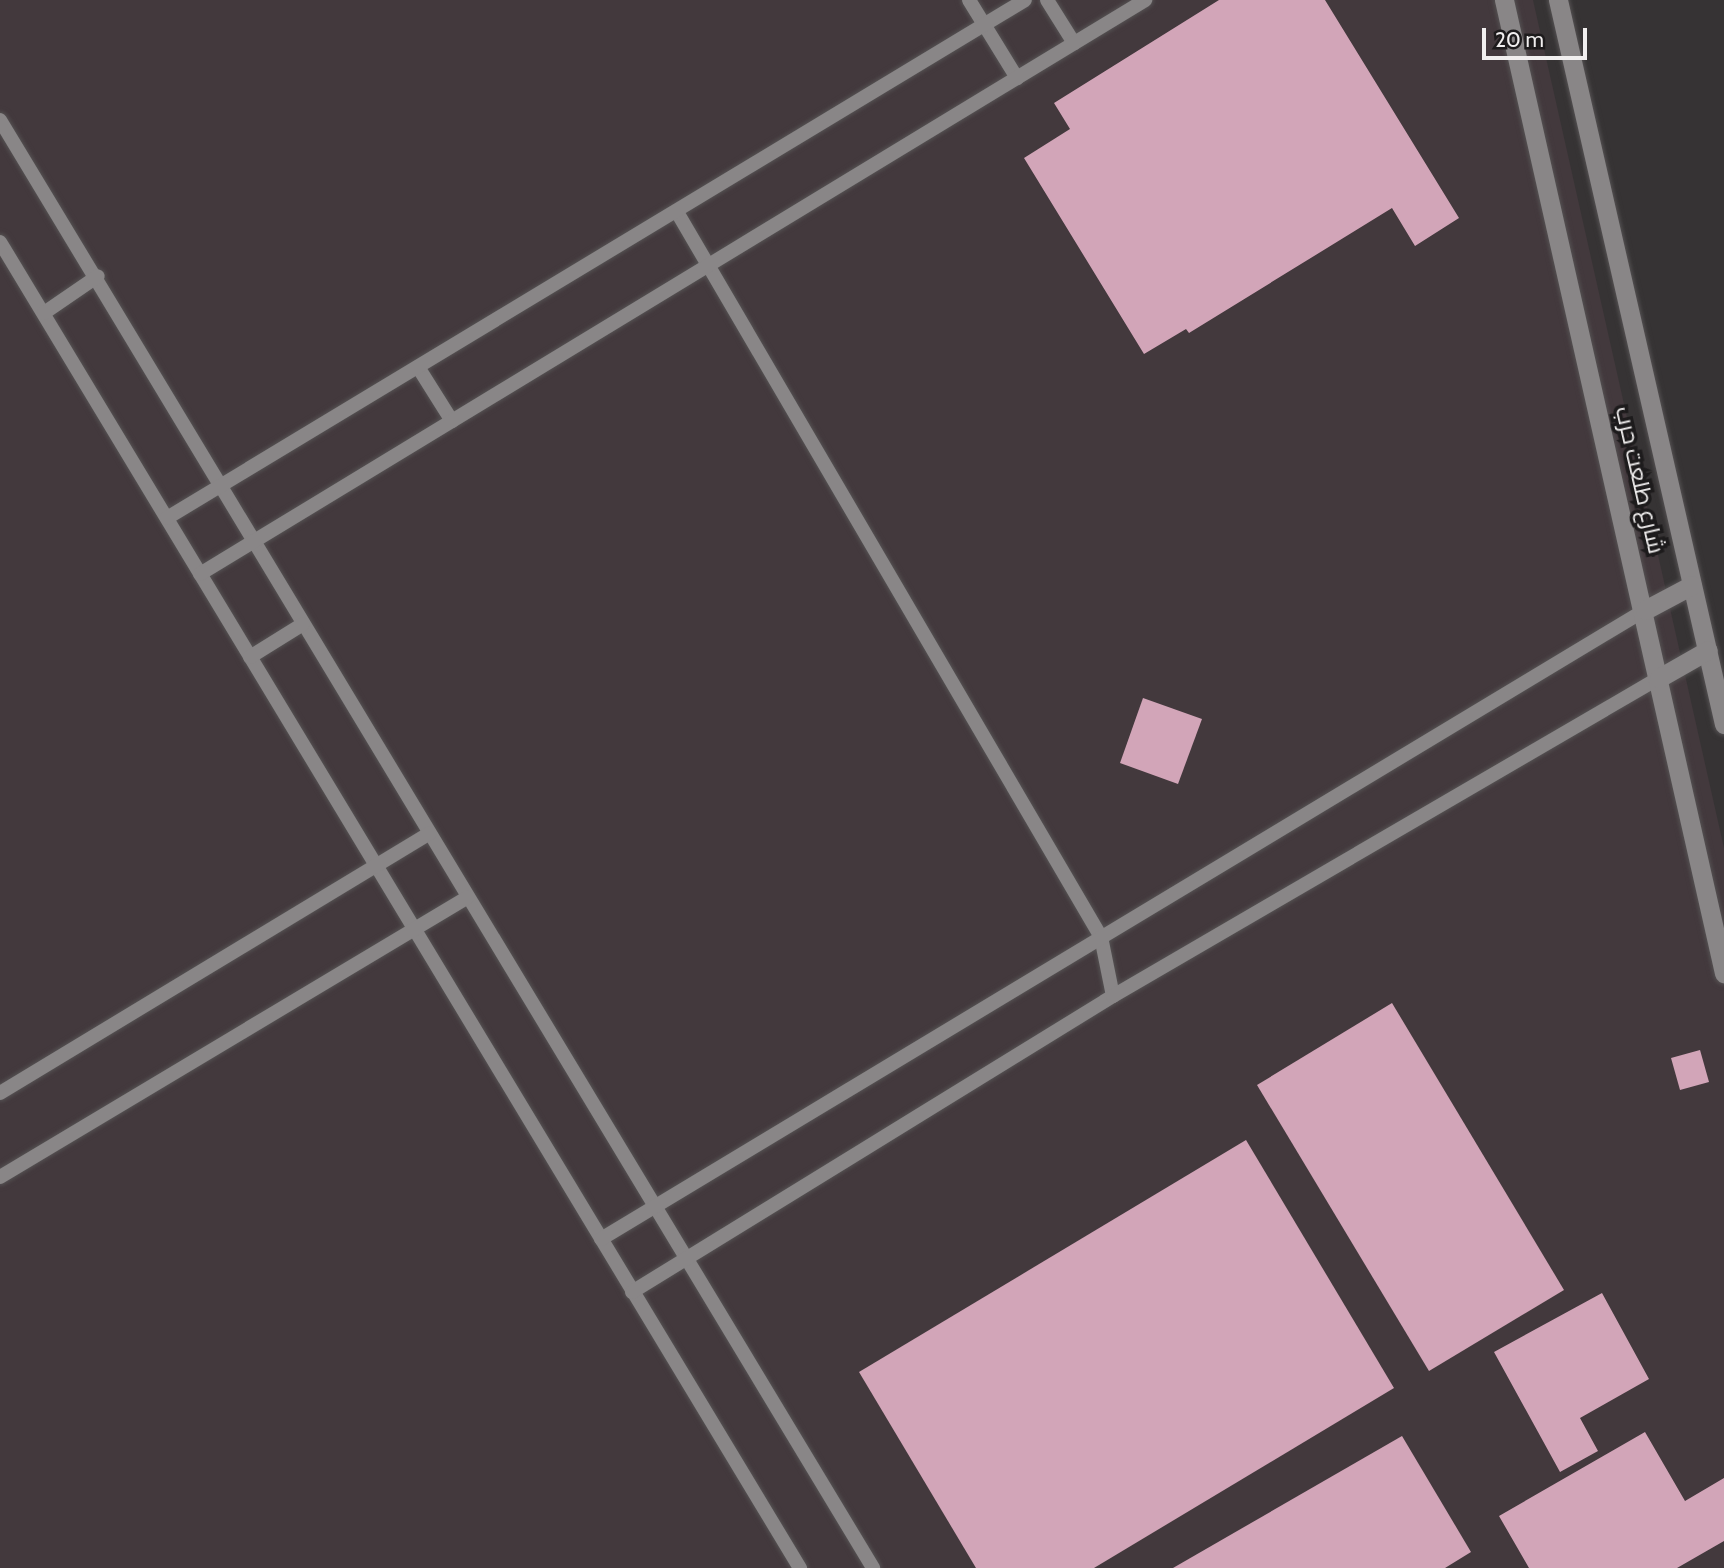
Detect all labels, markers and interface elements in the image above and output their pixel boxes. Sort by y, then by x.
scale bar [1486,14,1591,58]
text: 20 m [1495,27,1544,52]
street label: شارع طلعت حرب [1610,404,1670,556]

